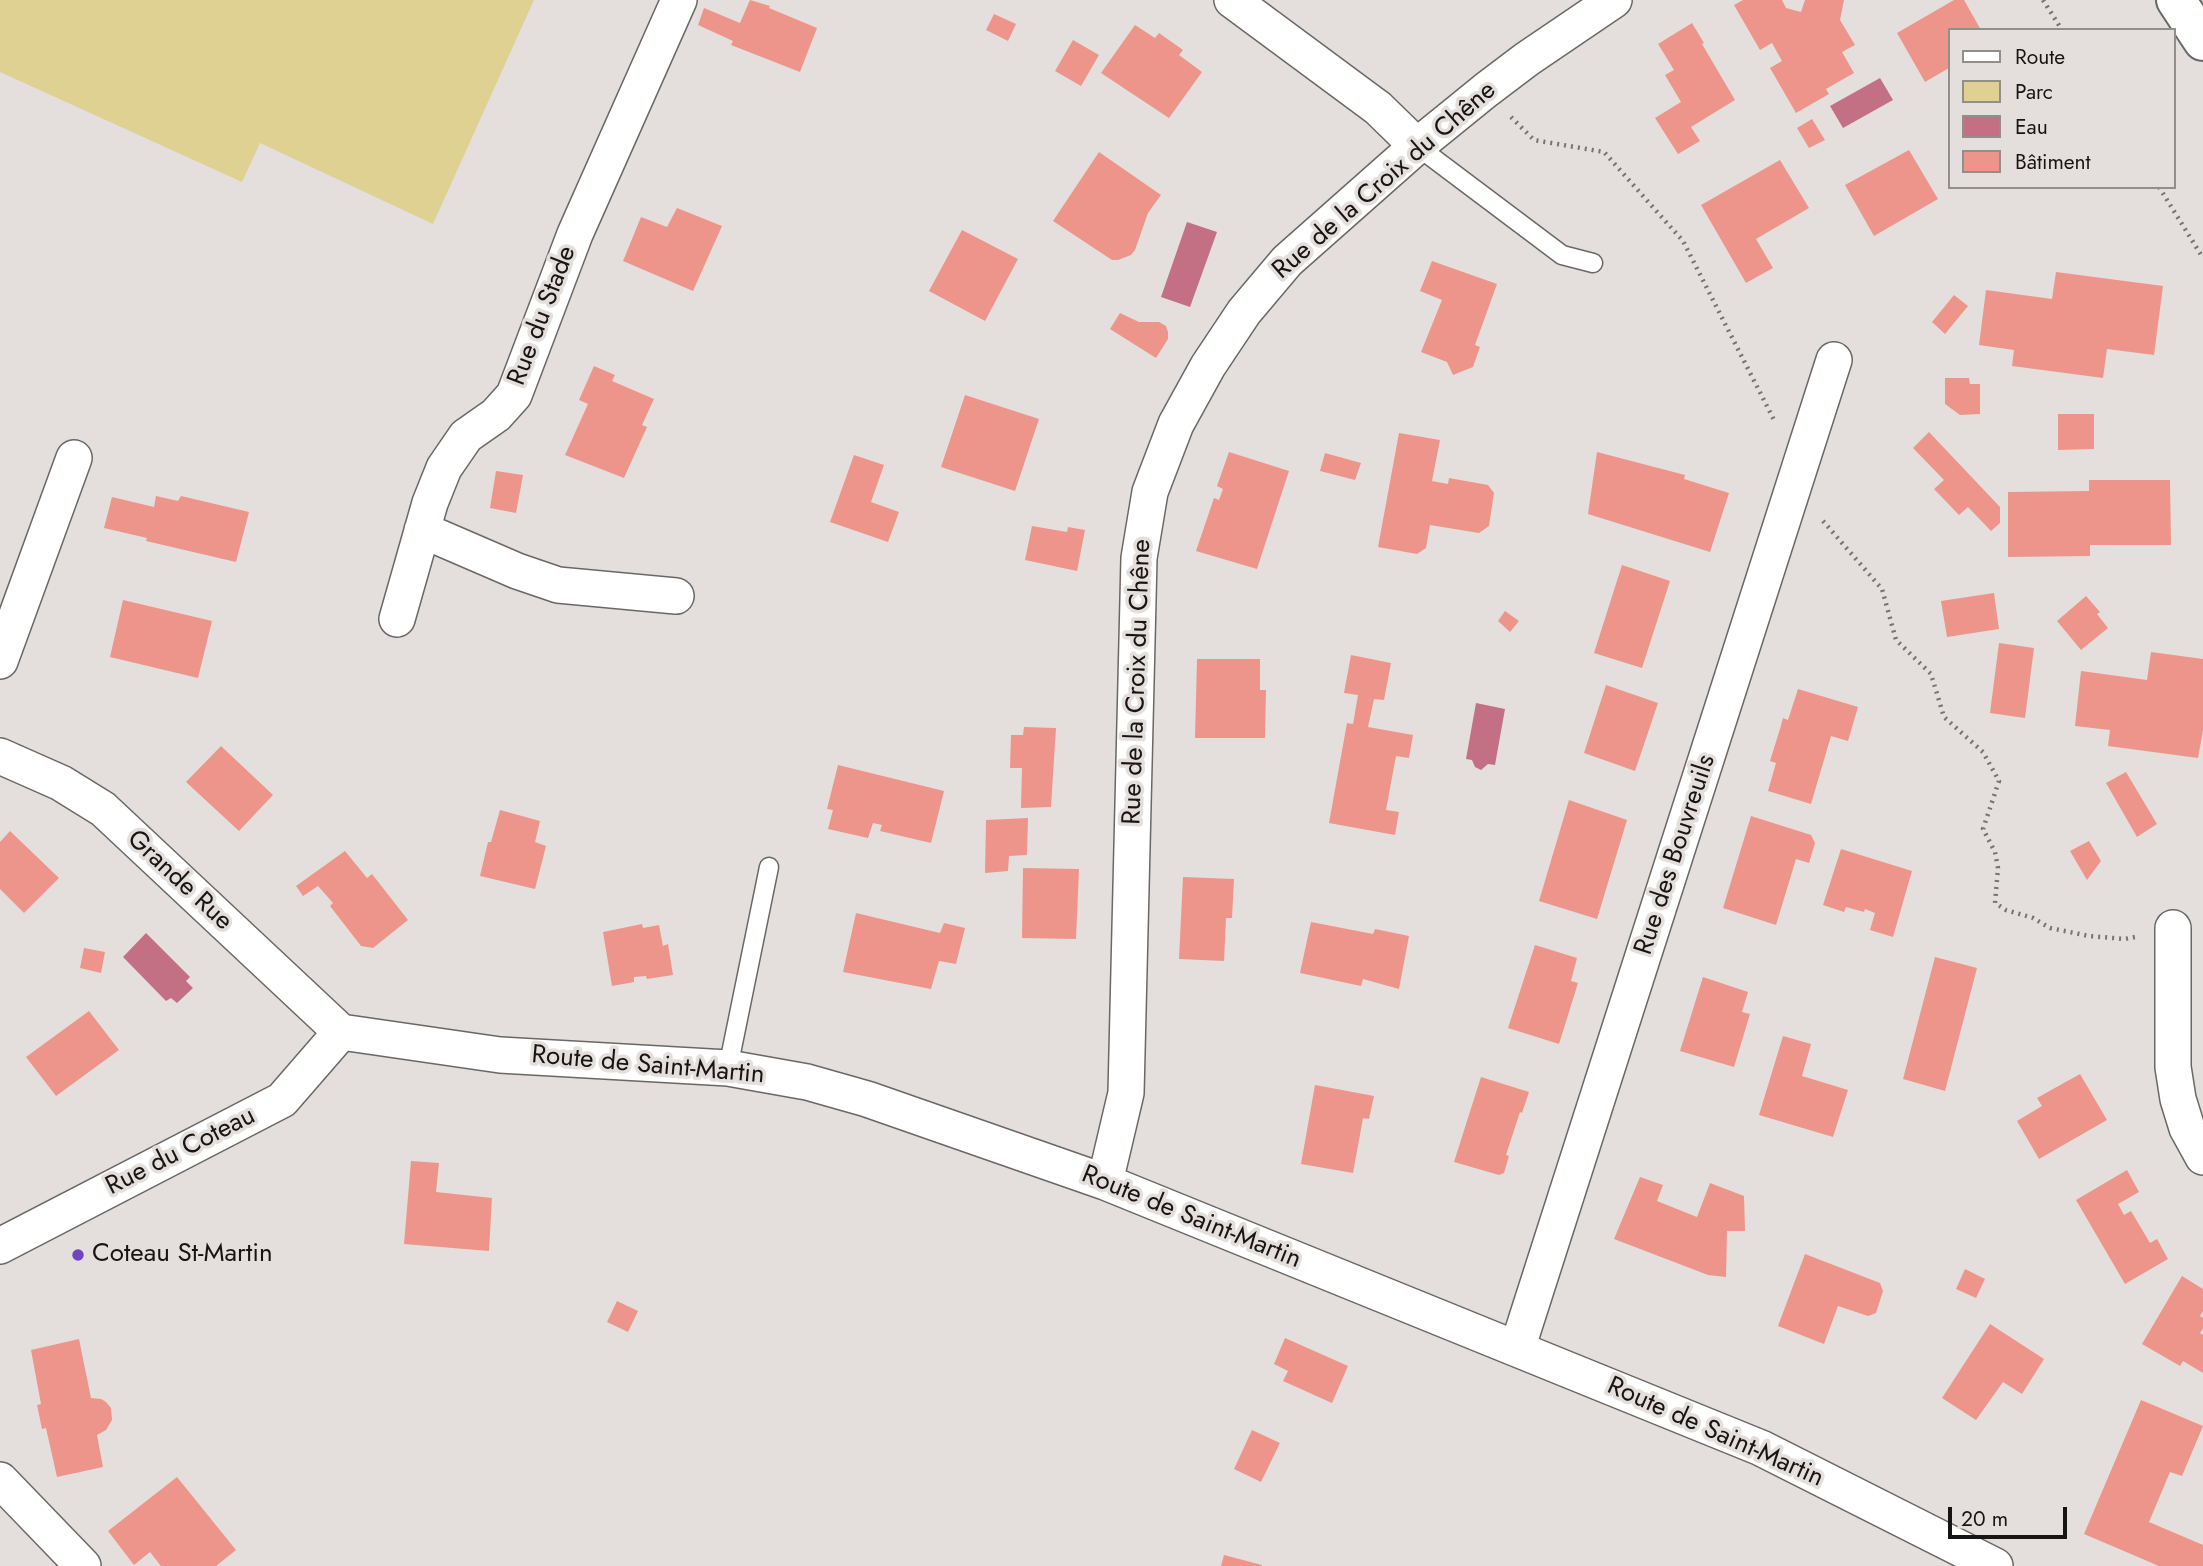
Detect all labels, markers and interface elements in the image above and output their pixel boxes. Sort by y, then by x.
legend [1948,28,2175,189]
text: Route [2015,42,2065,72]
street label: Rue de la Croix du Chêne [1267,75,1503,287]
text: Parc [2015,77,2053,107]
text: Eau [2015,112,2048,142]
text: Bâtiment [2015,147,2091,177]
street label: Rue du Stade [502,242,584,390]
street label: Rue de la Croix du Chêne [1117,539,1159,825]
street label: Rue des Bouvreuils [1629,751,1723,959]
street label: Grande Rue [120,824,238,938]
street label: Route de Saint-Martin [530,1040,766,1092]
street label: Rue du Coteau [101,1101,261,1203]
street label: Route de Saint-Martin [1077,1160,1305,1276]
place label: Coteau St-Martin [92,1239,273,1271]
marker: Coteau St-Martin [70,1247,86,1263]
street label: Route de Saint-Martin [1602,1371,1828,1495]
scale bar [1951,1492,2070,1536]
text: 20 m [1961,1504,2008,1534]

